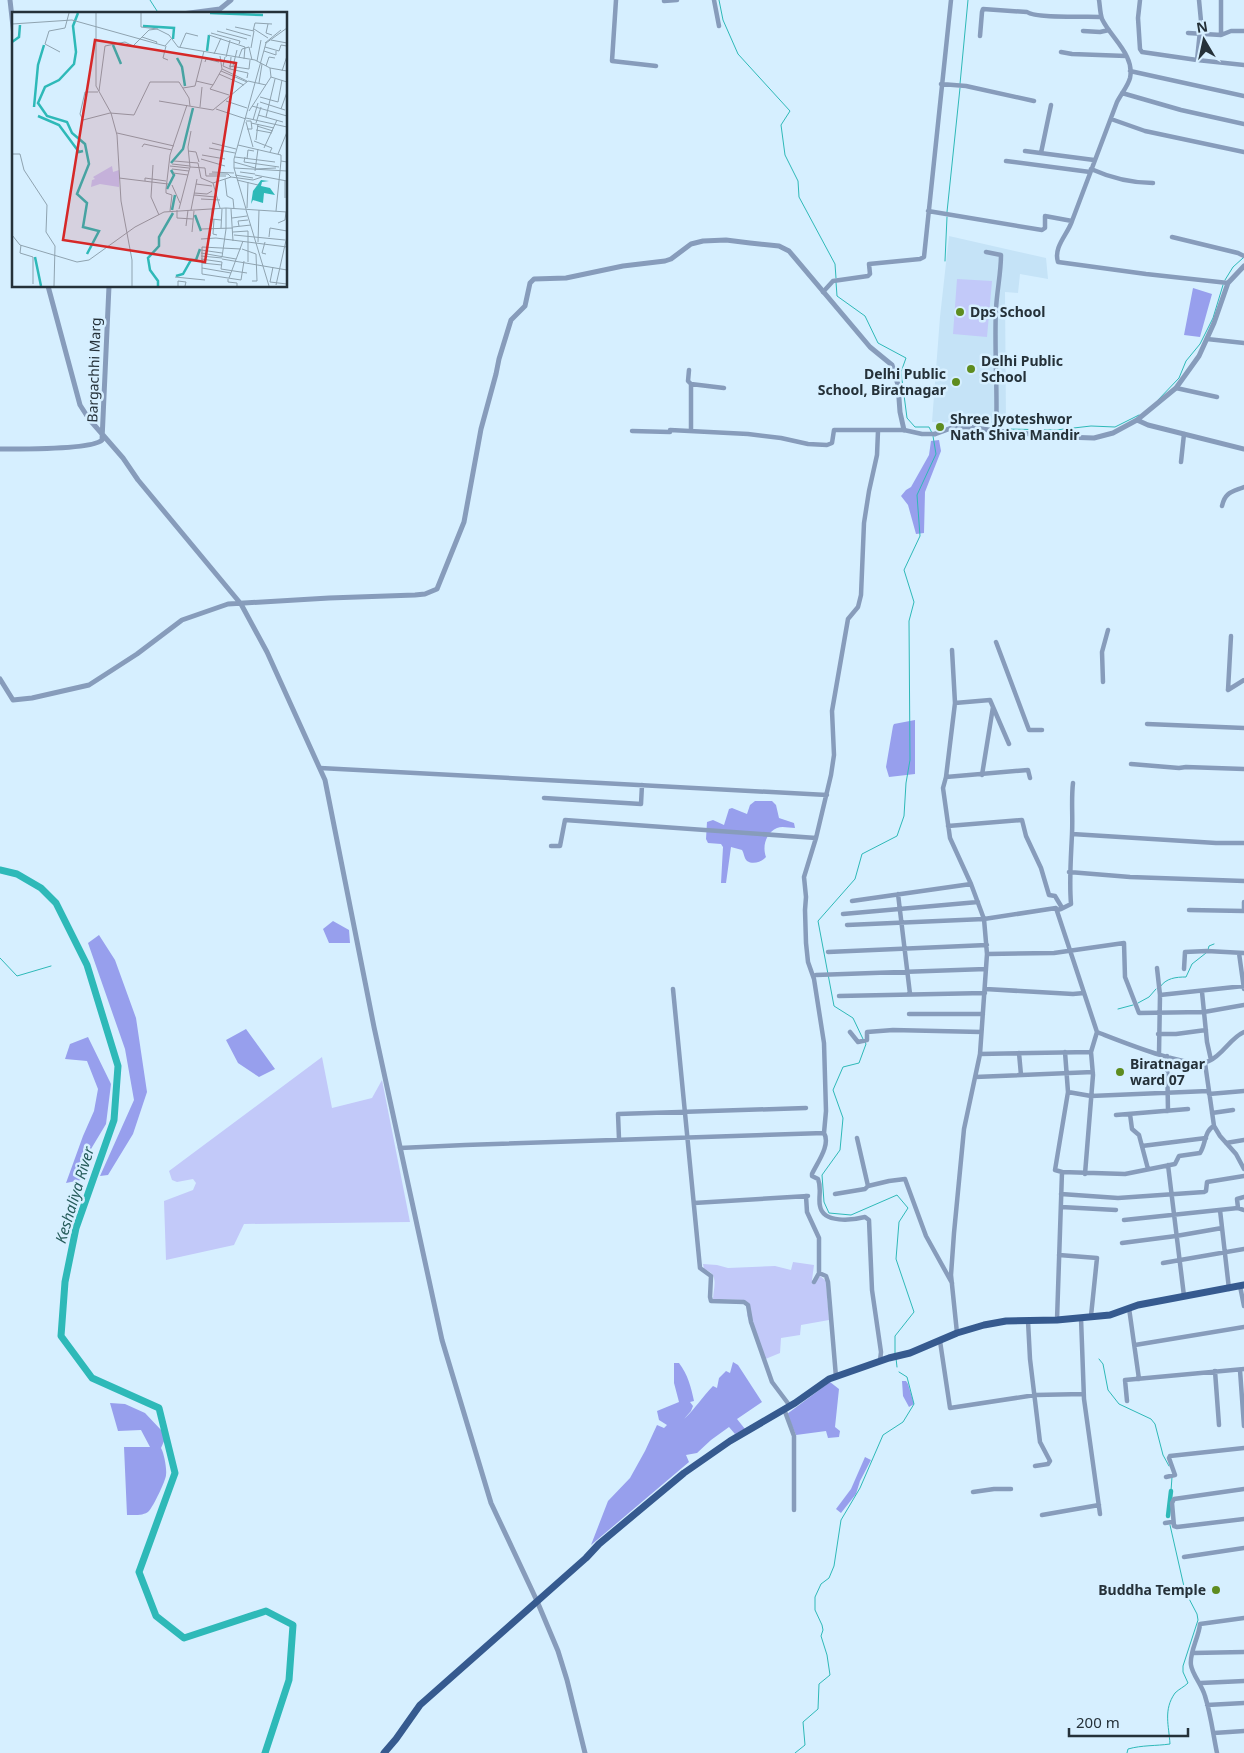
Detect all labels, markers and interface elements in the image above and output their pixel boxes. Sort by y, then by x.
inset map [12,12,288,288]
north arrow [1179,15,1229,65]
text: N [1195,16,1209,37]
place label: Dps School [970,302,1045,321]
marker: Dps School [954,306,966,318]
street label: Bargachhi Marg [82,317,105,423]
place label: Delhi Public School [981,351,1063,386]
marker: Delhi Public School [965,363,977,375]
place label: Delhi Public School, Biratnagar [818,364,947,399]
marker: Delhi Public School, Biratnagar [950,376,962,388]
place label: Shree Jyoteshwor Nath Shiva Mandir [950,409,1080,444]
marker: Shree Jyoteshwor Nath Shiva Mandir [934,421,946,433]
place label: Biratnagar ward 07 [1130,1054,1206,1089]
marker: Biratnagar ward 07 [1114,1066,1126,1078]
water label: Keshaliya River [50,1143,98,1245]
place label: Buddha Temple [1098,1580,1206,1599]
marker: Buddha Temple [1210,1584,1222,1596]
scale bar [1069,1706,1188,1738]
text: 200 m [1076,1712,1120,1732]

